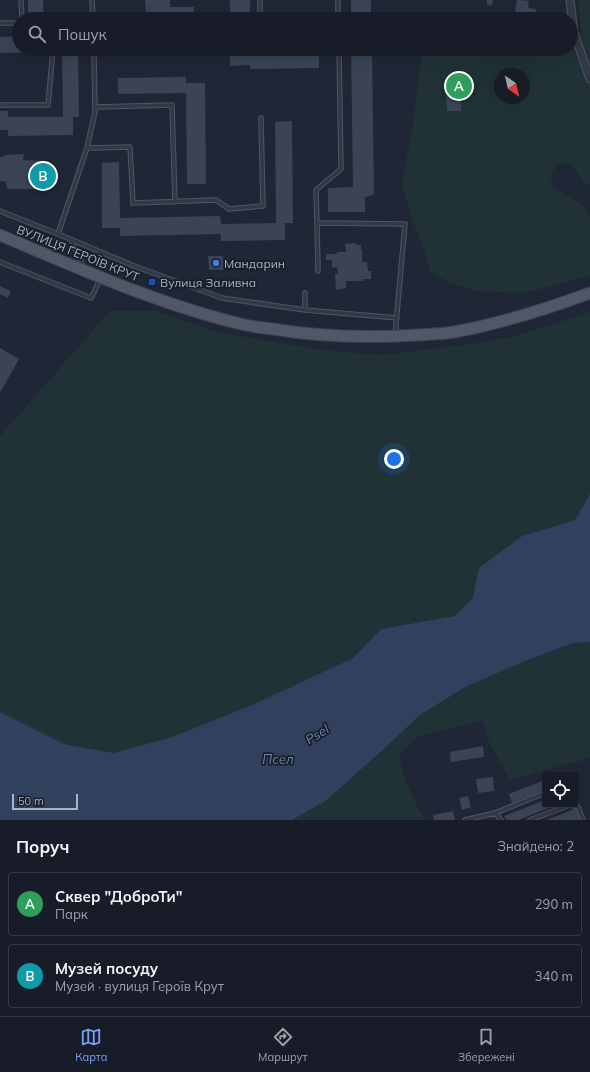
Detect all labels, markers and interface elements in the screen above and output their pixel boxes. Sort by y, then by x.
search box [12,12,578,56]
icon: search [26,23,48,45]
text: Пошук [58,25,107,44]
north arrow [494,68,530,104]
pin: A [446,71,472,101]
pin: B [30,161,56,191]
street label: ВУЛИЦЯ ГЕРОЇВ КРУТ [15,222,142,285]
place label: Мандарин [224,256,285,271]
marker: Мандарин [211,258,221,268]
place label: Вулиця Заливна [160,275,256,290]
marker: Вулиця Заливна [147,277,157,287]
your location [384,449,404,469]
water label: Psel [302,720,333,747]
water label: Псел [262,751,294,767]
map controls [542,772,578,808]
button: locate [542,772,578,808]
scale bar [12,792,78,811]
text: 50 m [18,794,44,808]
text: Поруч [16,836,69,857]
text: Знайдено: 2 [497,838,574,854]
text: Сквер "ДоброТи" [55,887,182,906]
text: A [25,896,35,912]
text: 290 m [535,896,573,912]
text: Парк [55,906,88,922]
text: Музей посуду [55,959,158,978]
text: B [26,968,34,984]
text: 340 m [535,968,573,984]
text: Музей · вулиця Героїв Крут [55,978,224,994]
tab: Карта [75,1026,108,1064]
tab: Маршрут [258,1026,308,1064]
tab: Збережені [458,1026,515,1064]

